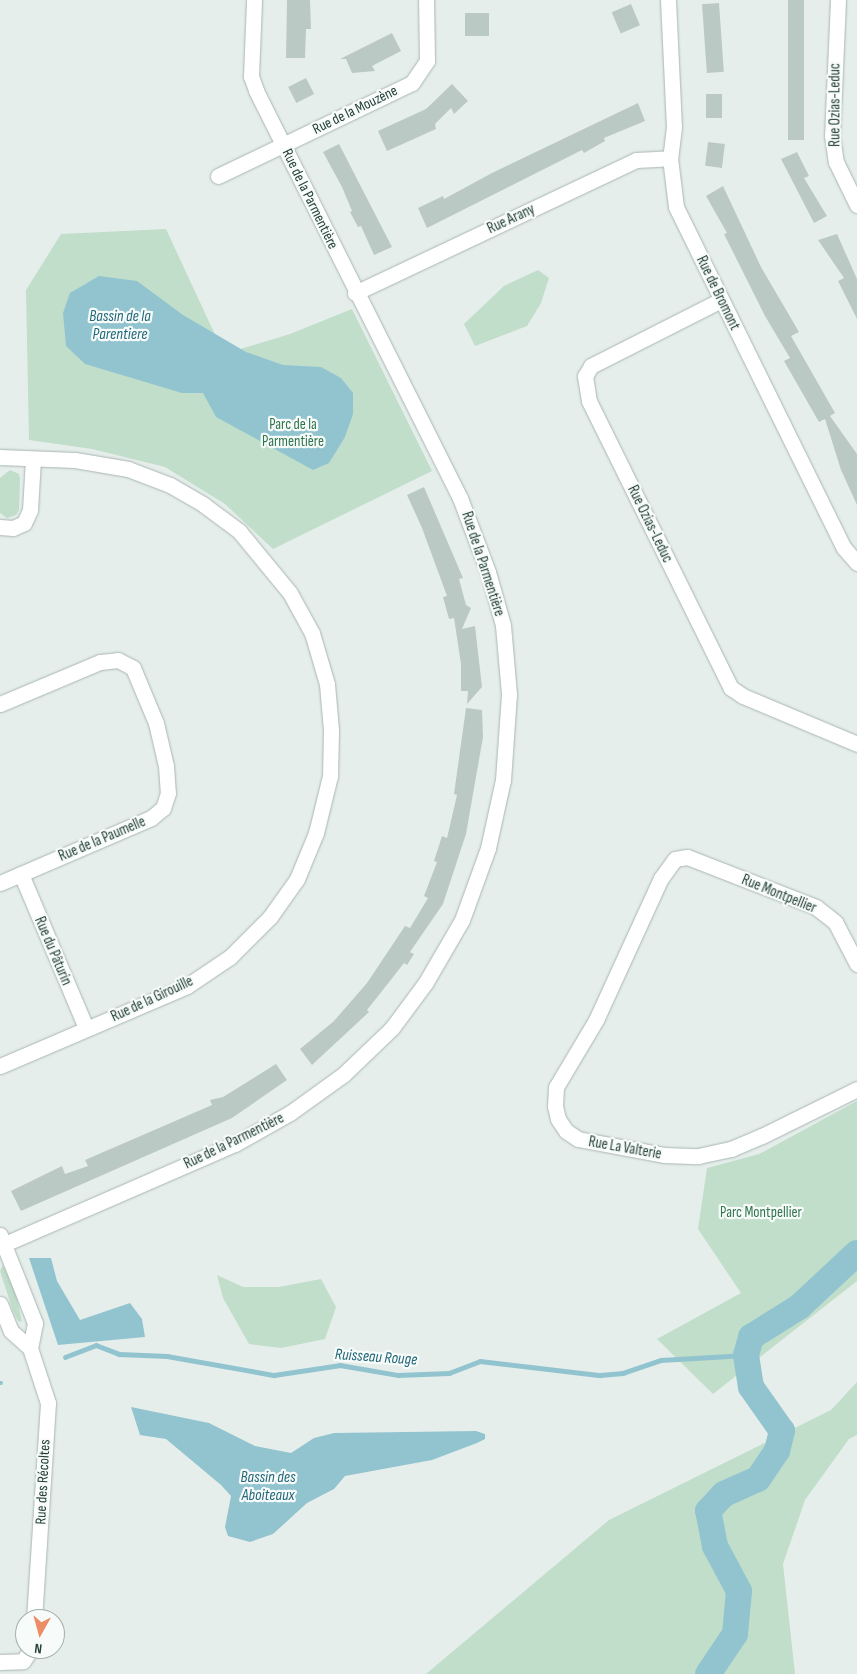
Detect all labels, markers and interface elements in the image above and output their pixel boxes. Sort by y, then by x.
street label: Rue Ozias-Leduc [826,63,844,147]
street label: Rue de la Mouzène [310,82,400,138]
street label: Rue de la Parmentière [278,146,342,252]
street label: Rue Arany [484,200,538,238]
street label: Rue de Bromont [692,253,744,333]
water label: Bassin de la Parentiere [89,307,151,345]
park label: Parc de la Parmentière [262,415,324,450]
street label: Rue Ozias-Leduc [624,482,676,566]
street label: Rue de la Parmentière [458,509,508,619]
street label: Rue de la Paumelle [56,813,148,865]
street label: Rue Montpellier [739,871,819,917]
street label: Rue du Pâturin [30,914,76,988]
street label: Rue de la Girouille [108,972,196,1026]
street label: Rue de la Parmentière [181,1109,287,1173]
street label: Rue La Valterie [587,1133,663,1163]
park label: Parc Montpellier [720,1204,802,1222]
water label: Ruisseau Rouge [334,1346,418,1370]
street label: Rue des Récoltes [32,1439,54,1525]
water label: Bassin des Aboiteaux [240,1468,296,1506]
north arrow [15,1609,65,1659]
text: N [33,1640,43,1657]

